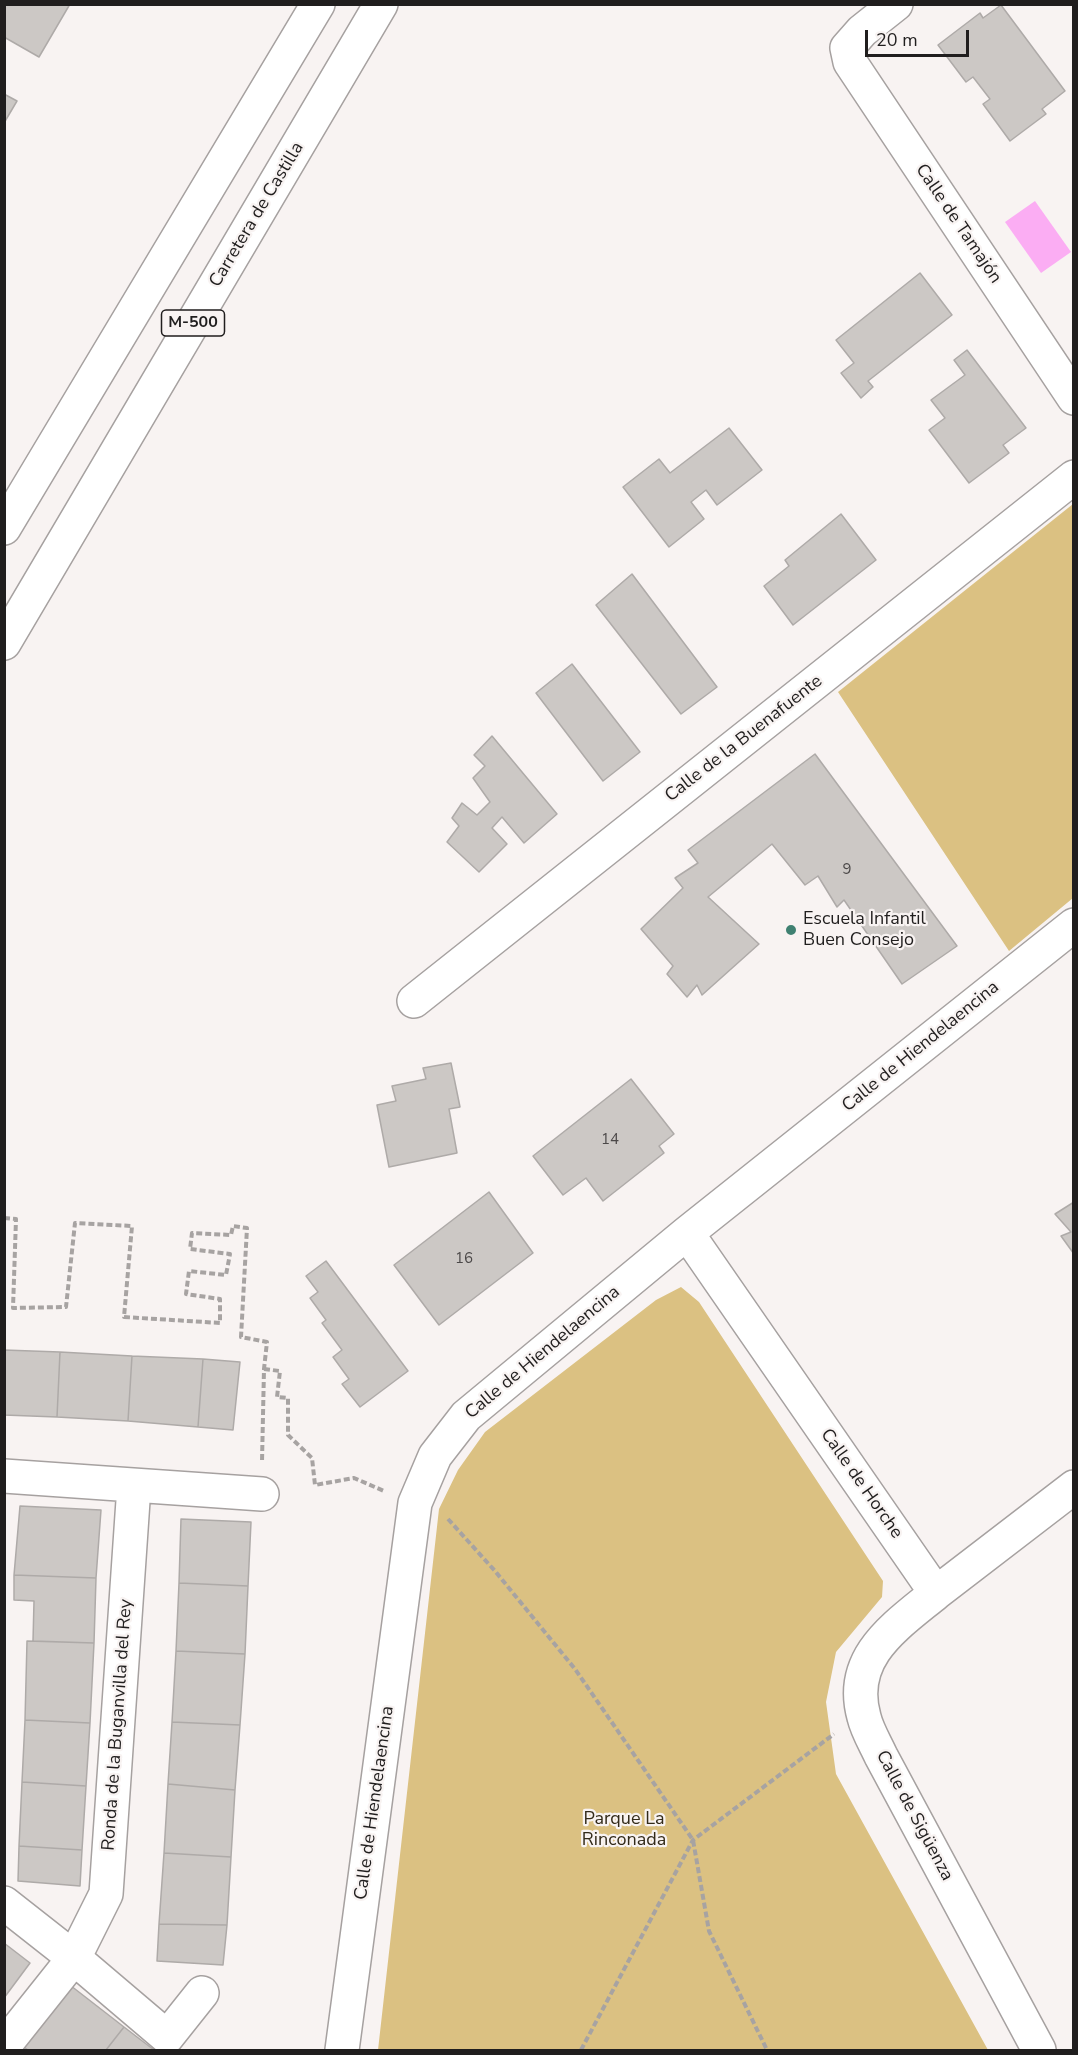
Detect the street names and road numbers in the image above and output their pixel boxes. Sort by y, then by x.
street label: Carretera de Castilla [205,139,309,291]
street label: Calle de Tamajón [910,160,1006,288]
road number: M-500 [162,310,224,336]
street label: Calle de la Buenafuente [661,671,827,807]
street label: Calle de Hiendelaencina [838,977,1004,1117]
street label: Calle de Hiendelaencina [461,1282,625,1424]
street label: Calle de Horche [815,1425,907,1543]
street label: Ronda de la Buganvilla del Rey [98,1598,138,1852]
street label: Calle de Hiendelaencina [351,1705,399,1901]
street label: Calle de Sigüenza [871,1747,957,1885]

